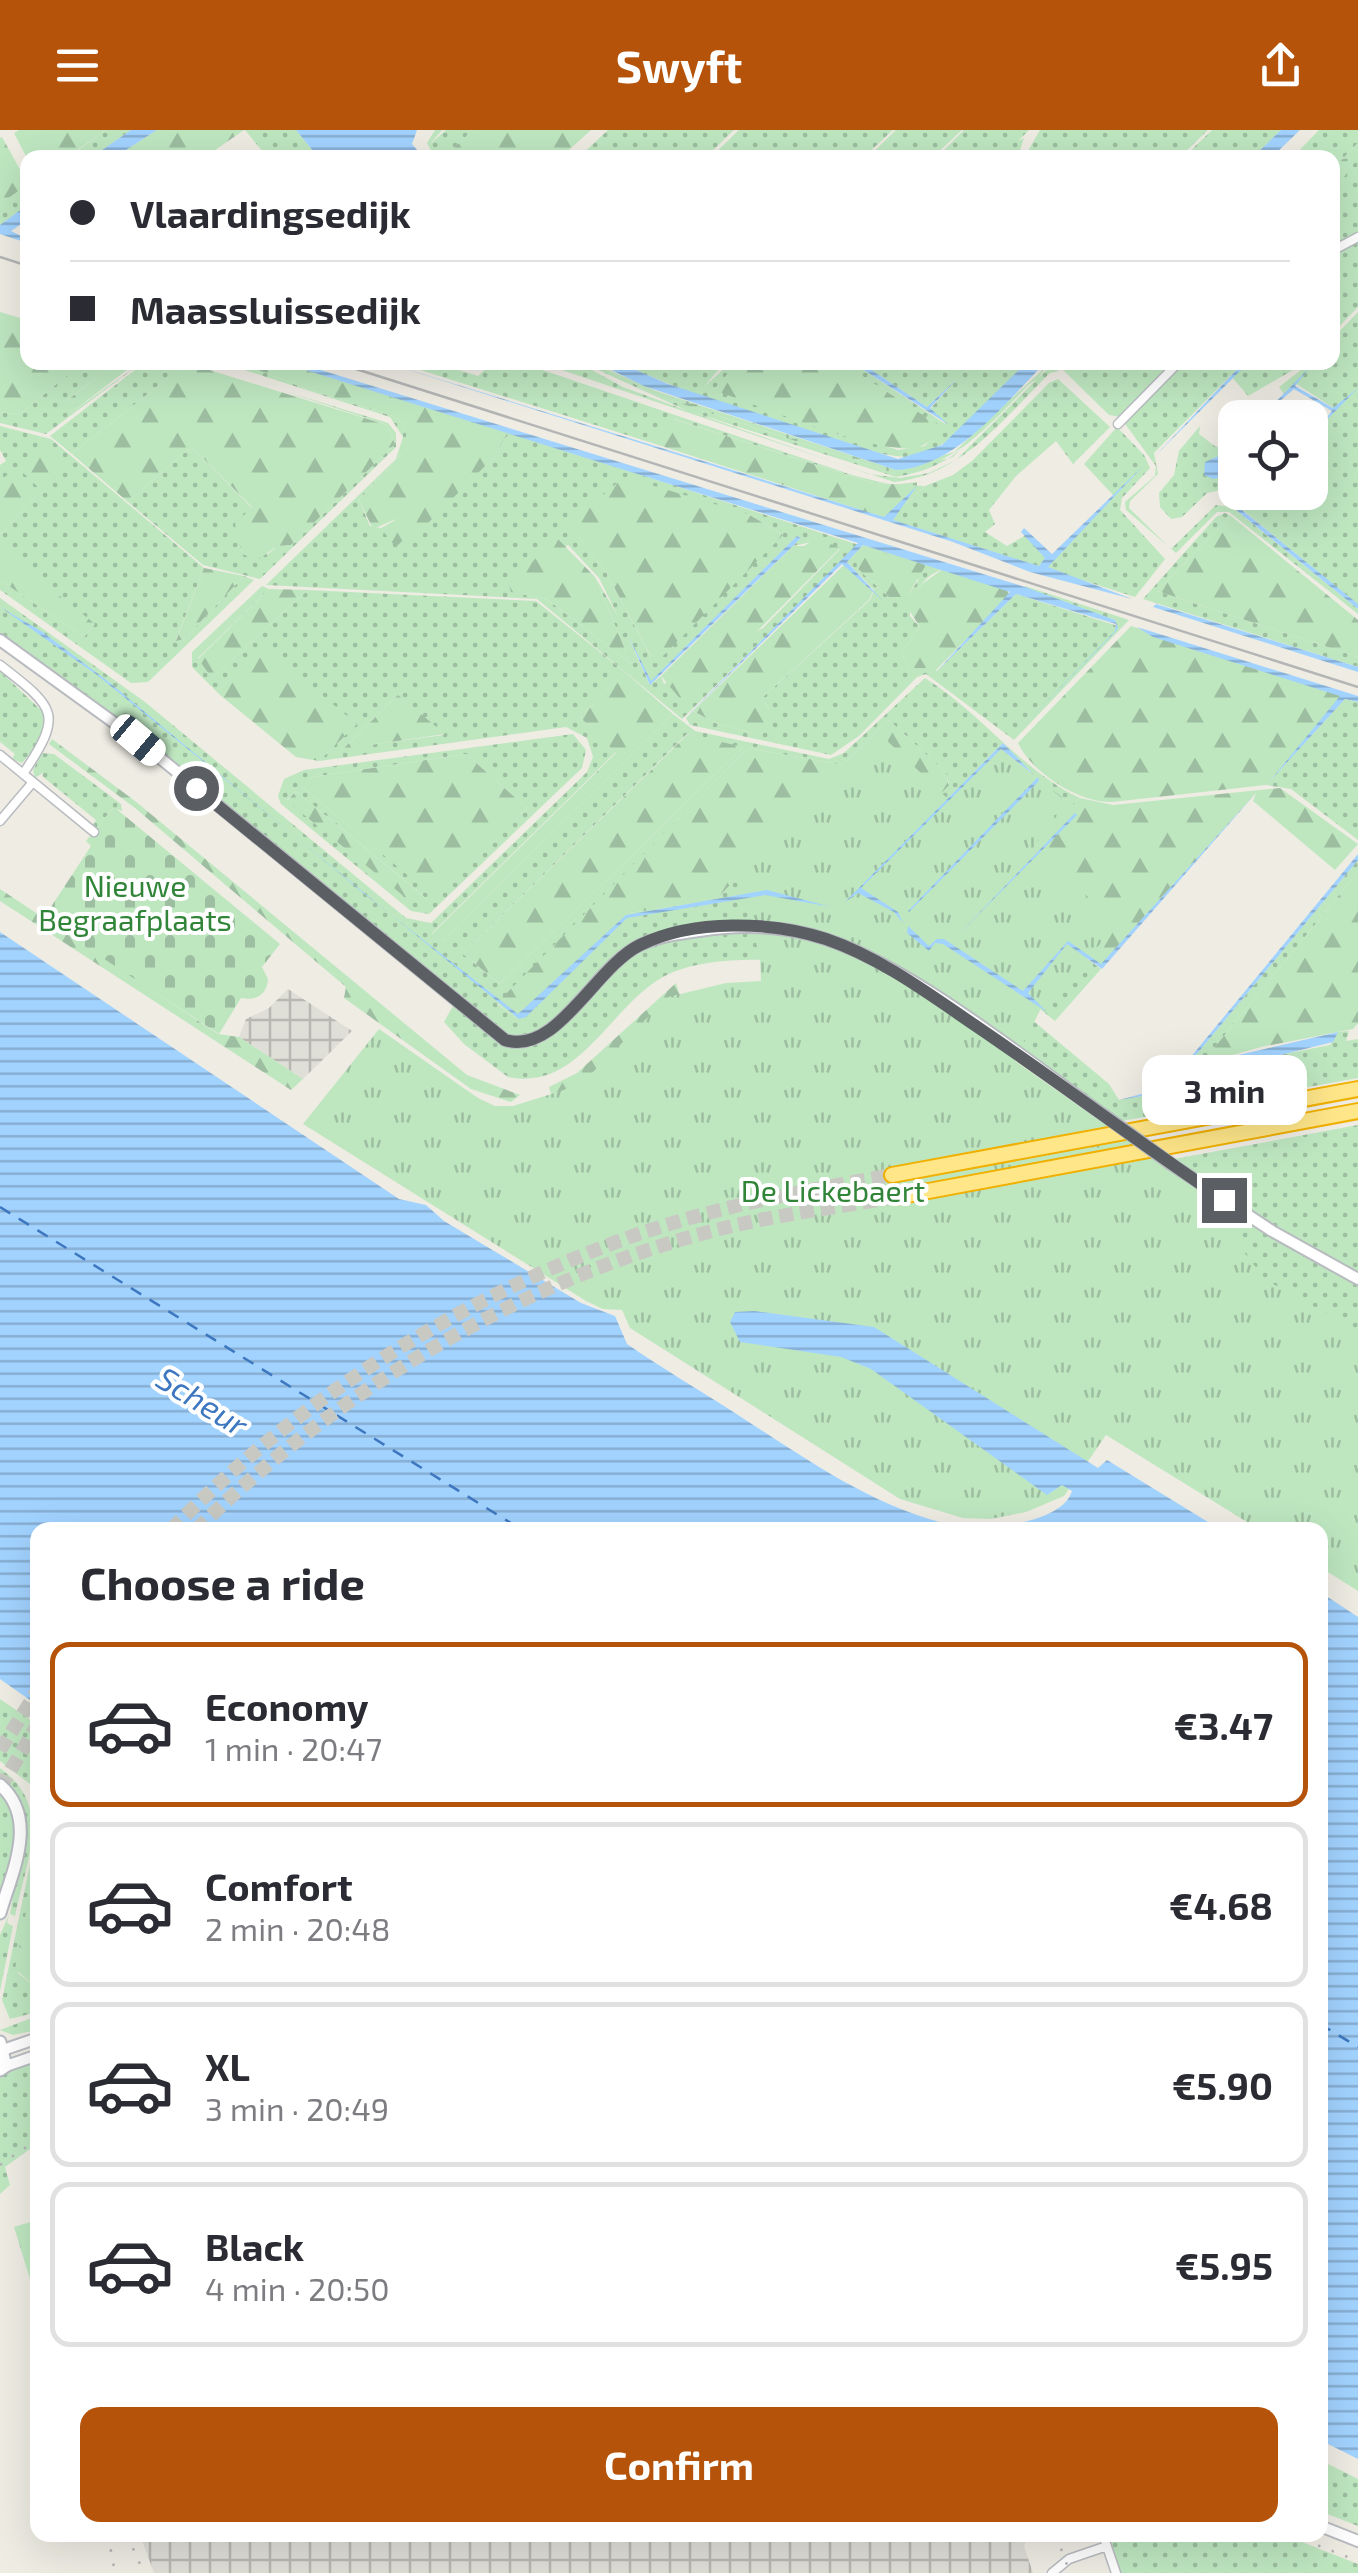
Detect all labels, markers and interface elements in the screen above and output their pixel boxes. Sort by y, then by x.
icon: menu [50,38,105,93]
text: Swyft [616,38,742,92]
icon: share [1253,38,1308,93]
text: Vlaardingsedijk [130,190,411,236]
text: Maassluissedijk [130,286,421,332]
map controls [1218,400,1328,510]
button: locate [1218,400,1328,510]
car [105,709,171,771]
route start [174,766,219,811]
park label: Nieuwe Begraafplaats [38,867,232,937]
callout: 3 min [1142,1055,1306,1125]
text: 3 min [1184,1071,1265,1109]
park label: De Lickebaert [741,1172,925,1208]
route end [1202,1178,1247,1223]
water label: Scheur [151,1358,257,1444]
text: Choose a ride [80,1555,365,1609]
icon: car [85,1680,175,1770]
text: Economy [205,1683,369,1729]
text: €3.47 [1174,1702,1273,1748]
text: 1 min · 20:47 [205,1729,382,1767]
icon: car [85,1860,175,1950]
text: Comfort [205,1863,353,1909]
text: €4.68 [1169,1882,1273,1928]
text: 2 min · 20:48 [205,1909,390,1947]
icon: car [85,2040,175,2130]
text: XL [205,2043,250,2089]
text: €5.90 [1172,2062,1273,2108]
text: 3 min · 20:49 [205,2089,389,2127]
icon: car [85,2220,175,2310]
text: Black [205,2223,304,2269]
text: €5.95 [1175,2242,1273,2288]
text: 4 min · 20:50 [205,2269,389,2307]
button: Confirm [80,2407,1278,2522]

